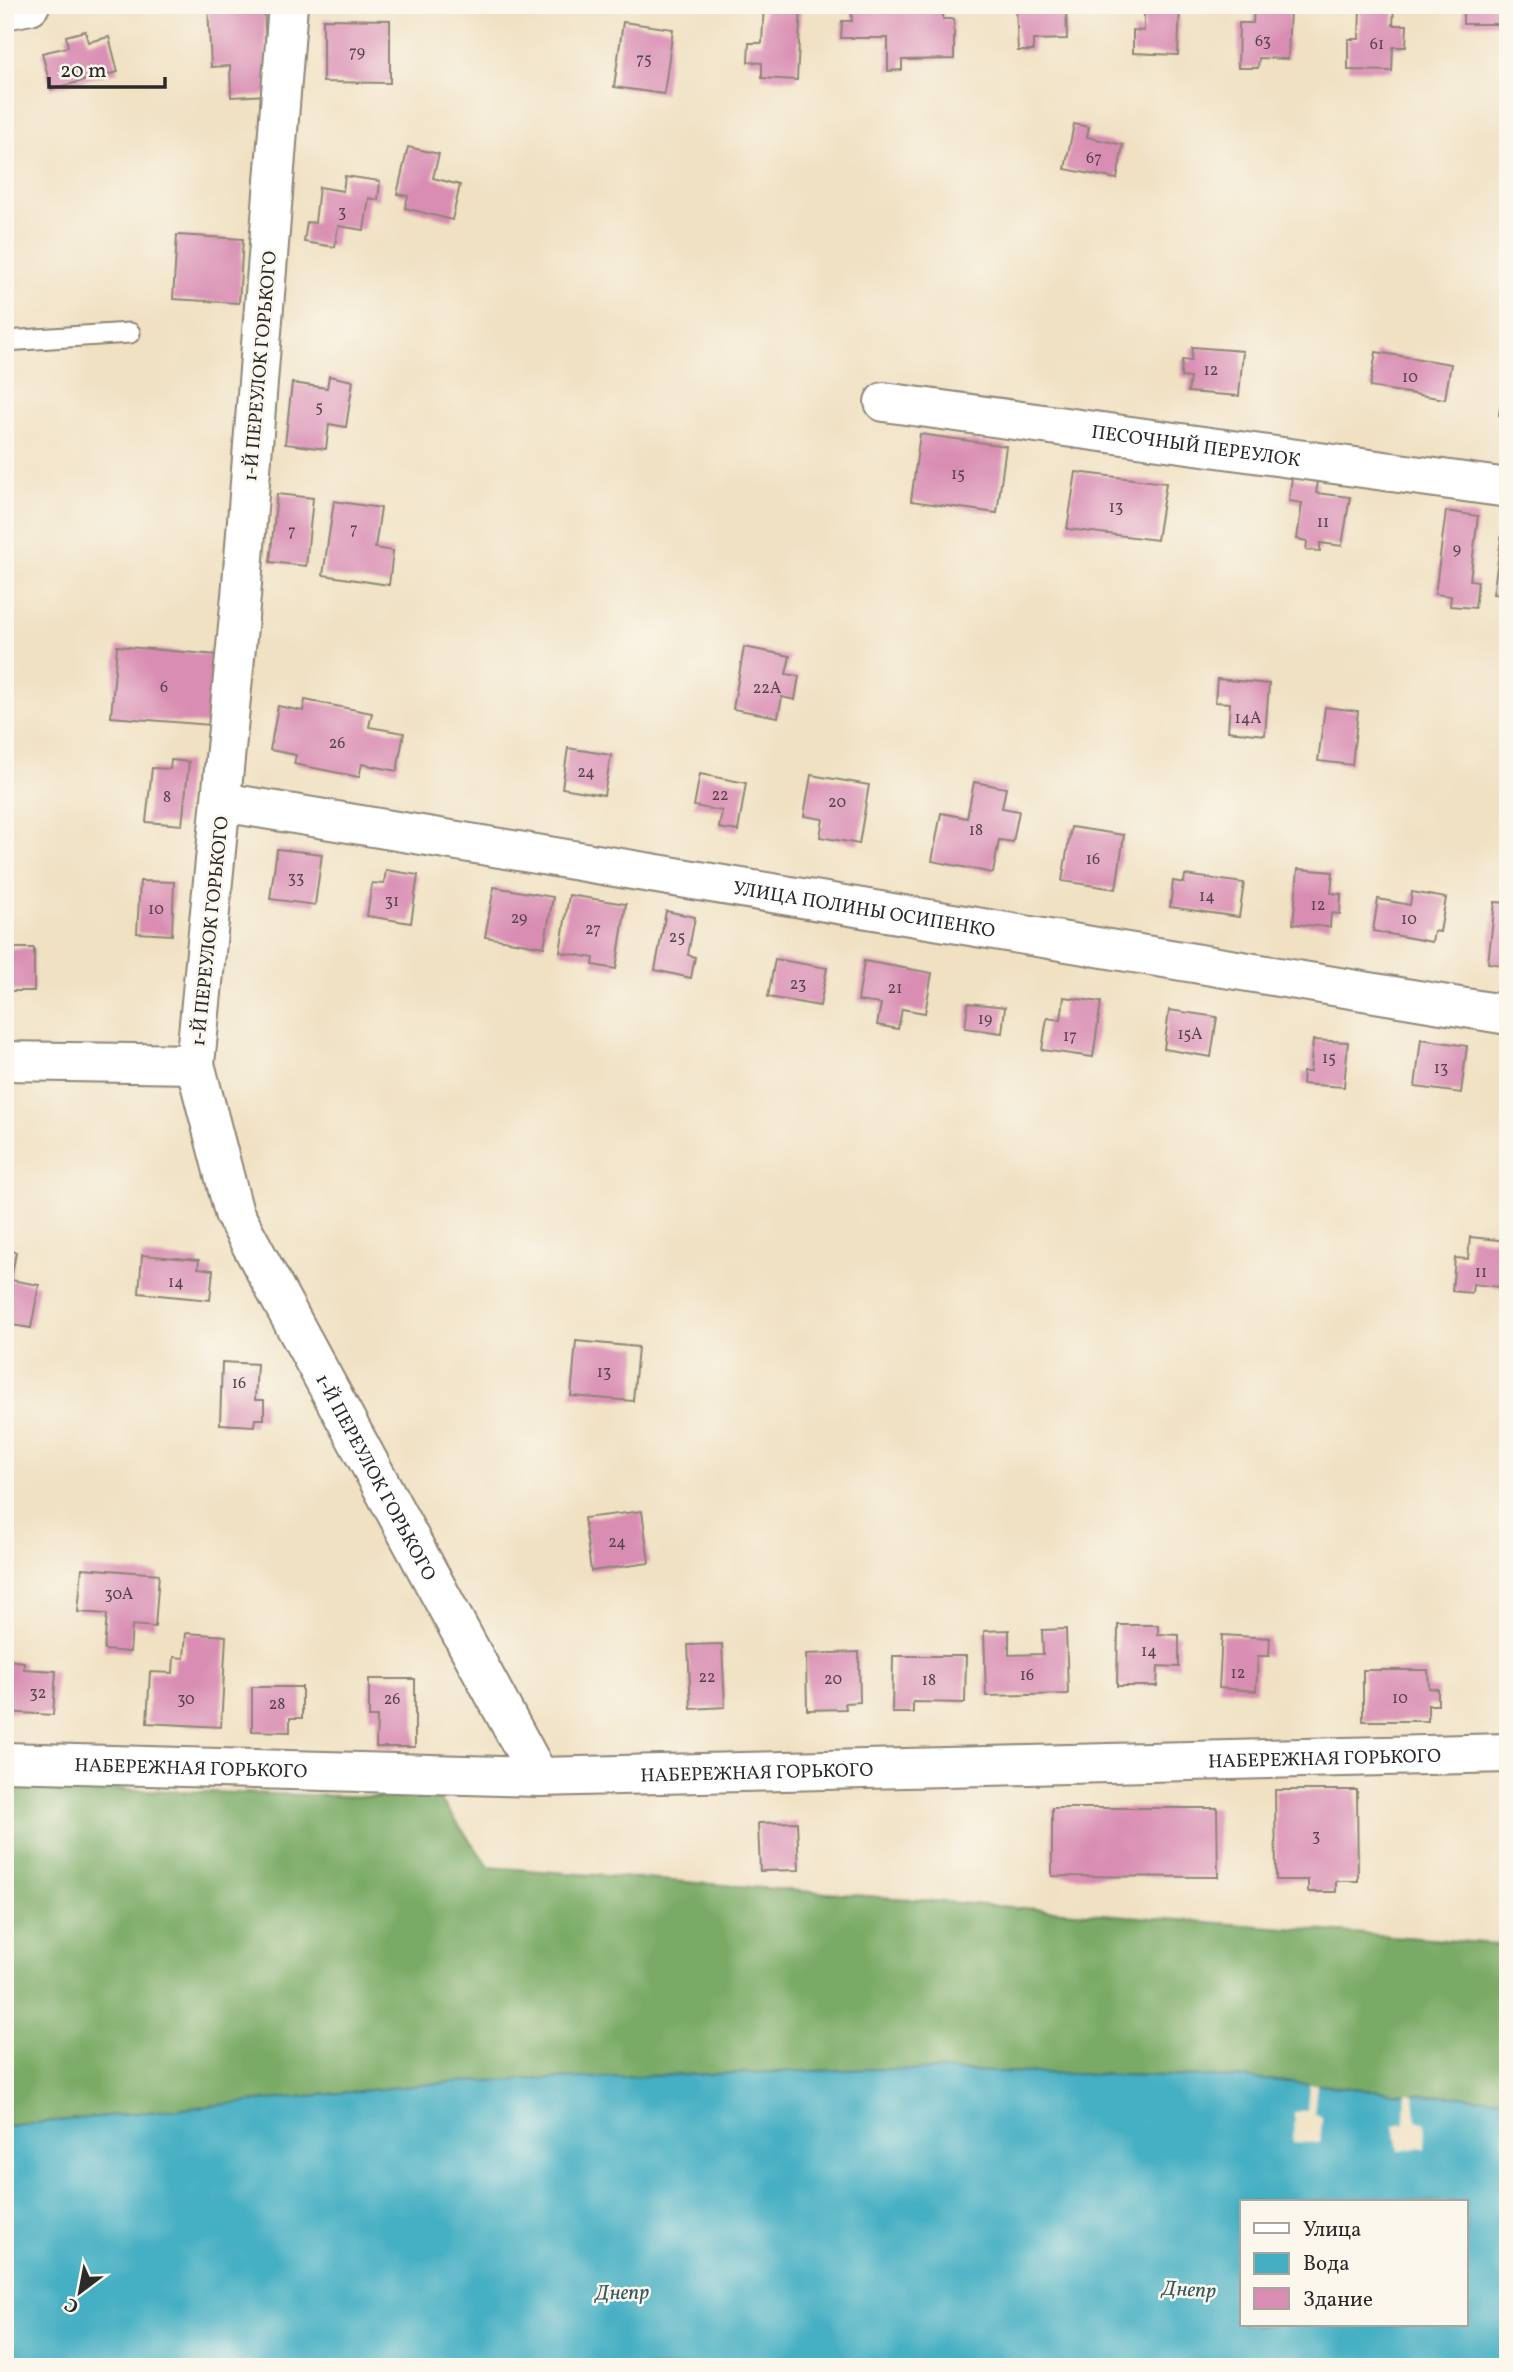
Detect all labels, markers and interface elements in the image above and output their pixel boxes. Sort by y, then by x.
house number: 63 [1255,31,1271,53]
house number: 61 [1370,34,1384,56]
house number: 79 [349,42,365,64]
scale bar [49,46,164,90]
house number: 75 [636,49,652,71]
text: 20 m [60,57,106,86]
house number: 67 [1086,148,1102,170]
house number: 3 [338,202,346,224]
street label: 1-Й ПЕРЕУЛОК ГОРЬКОГО [238,250,284,482]
house number: 12 [1204,360,1218,382]
house number: 10 [1402,367,1418,389]
house number: 5 [315,397,323,419]
street label: ПЕСОЧНЫЙ ПЕРЕУЛОК [1090,420,1302,474]
house number: 15 [951,464,965,486]
house number: 13 [1109,497,1123,519]
house number: 11 [1317,512,1329,534]
house number: 7 [350,519,358,541]
house number: 7 [288,521,296,543]
house number: 9 [1453,539,1461,561]
house number: 6 [160,677,168,699]
house number: 22А [753,678,781,700]
house number: 14А [1234,708,1262,730]
house number: 26 [329,733,345,755]
house number: 24 [577,762,595,784]
house number: 22 [711,785,729,807]
house number: 8 [163,787,171,809]
house number: 20 [828,792,846,814]
street label: 1-Й ПЕРЕУЛОК ГОРЬКОГО [186,815,236,1048]
house number: 18 [969,820,983,842]
house number: 16 [1086,849,1100,871]
house number: 33 [288,868,304,890]
street label: УЛИЦА ПОЛИНЫ ОСИПЕНКО [731,876,997,945]
house number: 14 [1199,886,1215,908]
house number: 31 [385,891,399,913]
house number: 12 [1311,895,1325,917]
house number: 10 [148,899,164,921]
house number: 29 [511,908,527,930]
house number: 10 [1401,909,1417,931]
house number: 27 [585,919,601,941]
house number: 25 [669,927,685,949]
house number: 23 [790,974,806,996]
house number: 21 [888,978,902,1000]
house number: 19 [978,1009,992,1031]
house number: 15А [1177,1024,1203,1046]
house number: 17 [1063,1026,1077,1048]
house number: 15 [1322,1048,1336,1070]
house number: 13 [1434,1058,1448,1080]
house number: 11 [1475,1262,1487,1284]
house number: 14 [168,1272,184,1294]
house number: 13 [597,1362,611,1384]
street label: 1-Й ПЕРЕУЛОК ГОРЬКОГО [308,1370,441,1586]
house number: 16 [232,1373,246,1395]
house number: 24 [608,1532,626,1554]
house number: 30А [105,1584,133,1606]
house number: 14 [1141,1641,1157,1663]
house number: 12 [1231,1663,1245,1685]
house number: 16 [1020,1665,1034,1687]
house number: 22 [698,1667,716,1689]
house number: 20 [824,1669,842,1691]
house number: 18 [922,1670,936,1692]
house number: 32 [30,1683,46,1705]
house number: 10 [1392,1688,1408,1710]
house number: 30 [177,1689,195,1711]
house number: 26 [384,1689,400,1711]
house number: 28 [269,1694,285,1716]
street label: НАБЕРЕЖНАЯ ГОРЬКОГО [1208,1744,1441,1775]
street label: НАБЕРЕЖНАЯ ГОРЬКОГО [74,1753,308,1785]
street label: НАБЕРЕЖНАЯ ГОРЬКОГО [640,1758,874,1789]
house number: 3 [1312,1826,1320,1848]
legend [1240,2200,1468,2326]
text: Улица [1303,2216,1361,2245]
text: Вода [1303,2250,1350,2279]
north arrow [46,2256,116,2326]
water label: Днепр [1159,2275,1217,2306]
water label: Днепр [593,2279,649,2309]
text: Здание [1303,2286,1373,2315]
text: С [60,2290,84,2319]

